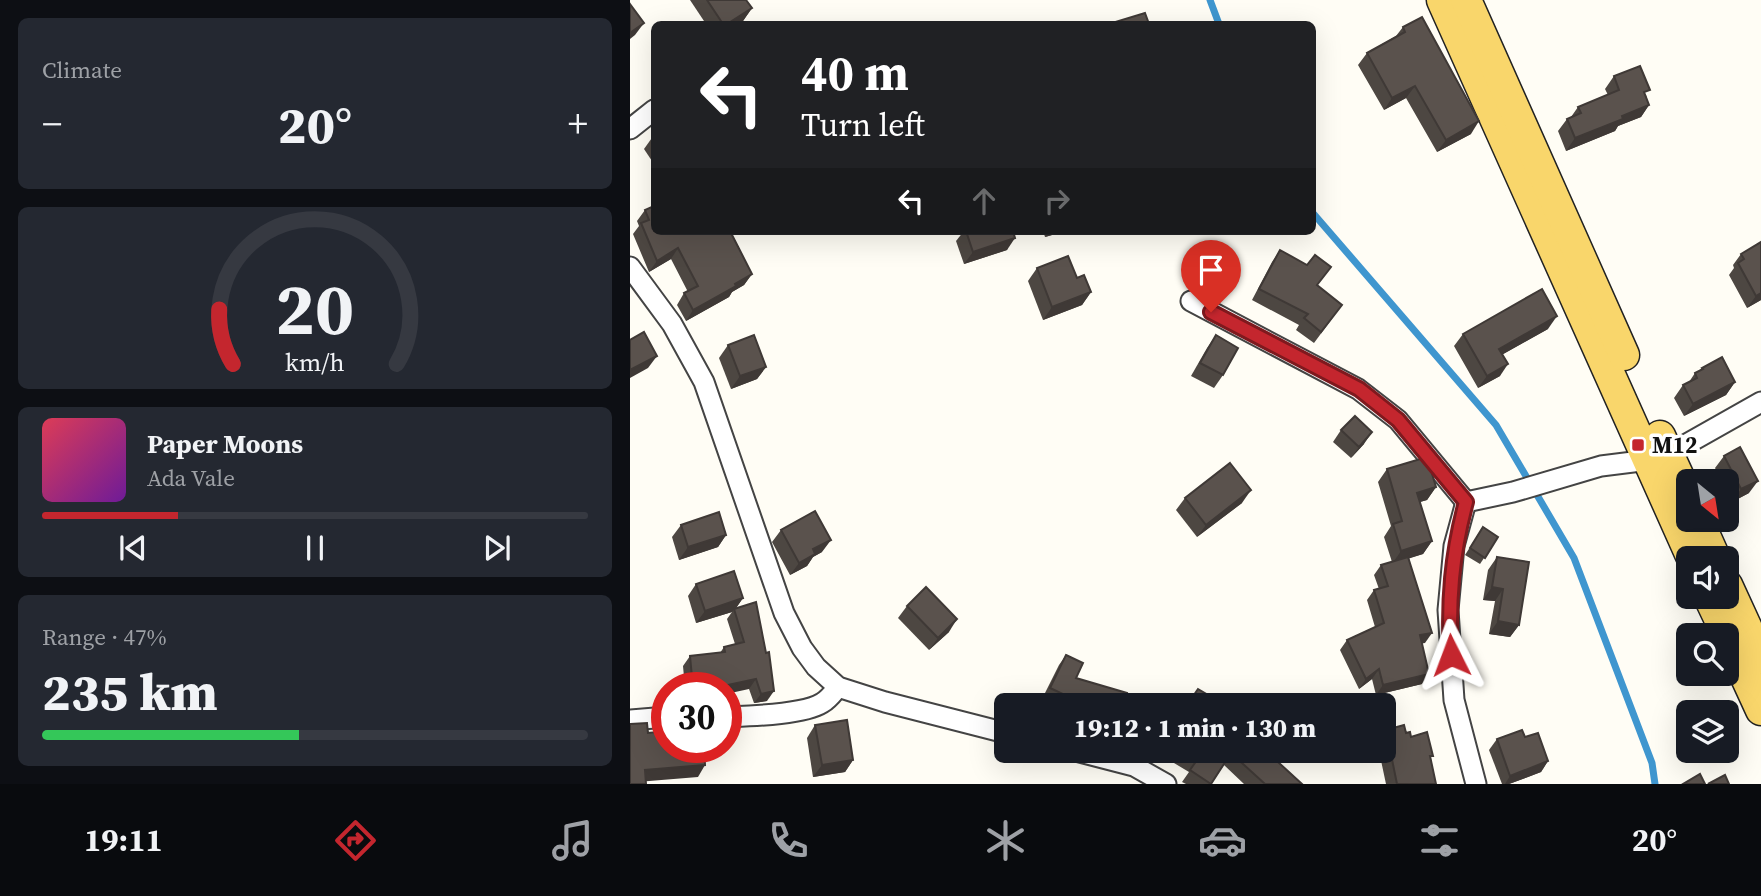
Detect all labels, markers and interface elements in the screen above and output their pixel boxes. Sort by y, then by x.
text: 40 m [801,39,909,106]
icon: left [686,49,777,140]
text: Climate [42,54,122,86]
text: 20° [278,89,352,160]
text: − [42,98,62,150]
text: + [568,98,588,150]
text: Turn left [801,103,925,147]
icon: left [892,182,930,220]
icon: ahead [965,182,1003,220]
icon: right [1038,182,1076,220]
pin [1181,240,1241,312]
icon: arrive [1192,251,1230,289]
text: 20 [276,259,354,358]
text: km/h [285,344,345,378]
text: Paper Moons [147,426,303,462]
place label: M12 [1652,429,1698,461]
marker: M12 [1630,437,1646,453]
text: Ada Vale [147,462,235,494]
north arrow [1676,469,1740,532]
map controls [1676,469,1739,763]
icon: previous [114,529,152,567]
icon: pause [296,529,334,567]
icon: next [478,529,516,567]
button: sound [1676,546,1739,609]
position arrow [1414,618,1488,692]
text: Range · 47% [42,621,167,653]
button: search [1676,623,1739,686]
text: 235 km [42,656,218,727]
speed limit sign: 30 [651,672,742,763]
button: layers [1676,700,1739,763]
text: 19:12 · 1 min · 130 m [1074,710,1316,746]
icon: directions [331,816,380,865]
icon: music [548,816,597,865]
icon: phone [764,816,813,865]
icon: climate [981,816,1030,865]
icon: car [1198,816,1247,865]
icon: filters [1415,816,1464,865]
text: 19:11 [84,818,163,862]
text: 20° [1632,818,1677,862]

